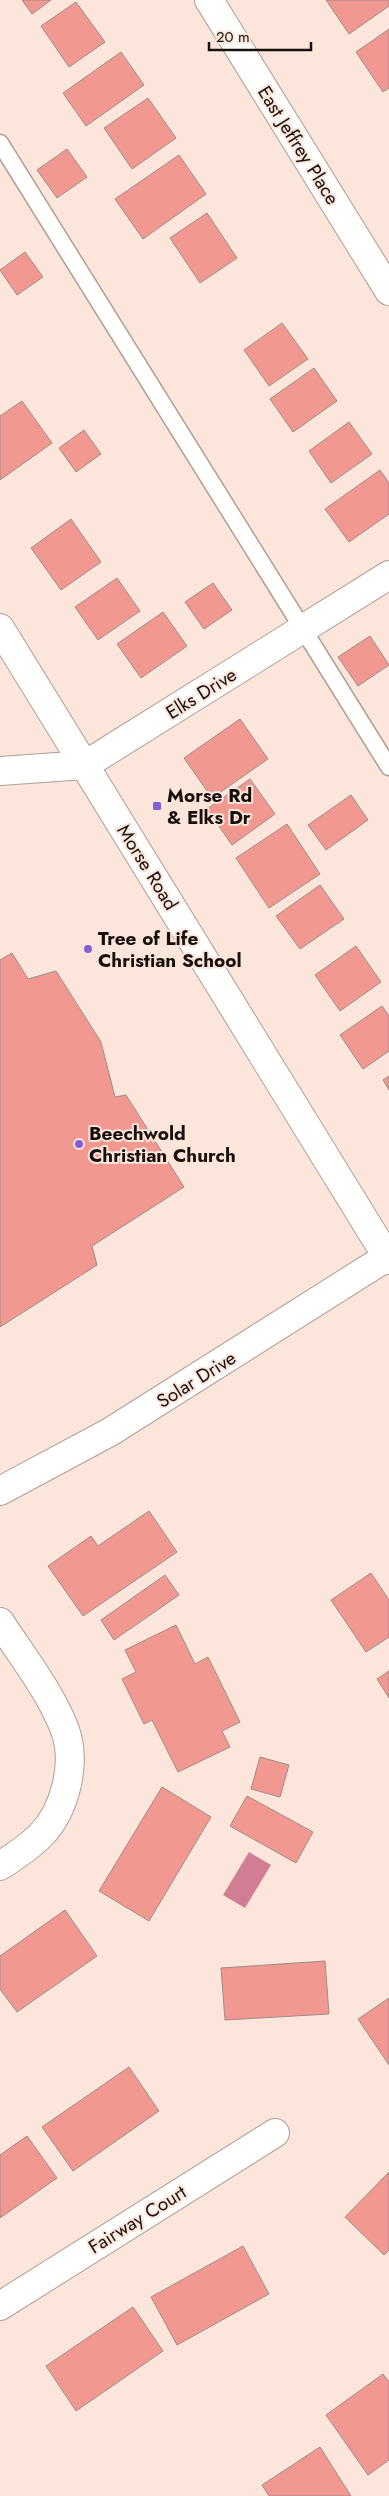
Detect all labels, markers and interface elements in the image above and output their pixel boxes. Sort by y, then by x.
scale bar [209,20,312,52]
text: 20 m [216,26,250,48]
street label: East Jeffrey Place [251,81,346,210]
street label: Elks Drive [161,661,242,726]
place label: Morse Rd & Elks Dr [167,782,252,831]
marker: Morse Rd & Elks Dr [151,800,163,812]
street label: Morse Road [111,819,185,915]
place label: Tree of Life Christian School [98,925,242,974]
marker: Tree of Life Christian School [82,943,94,955]
place label: Beechwold Christian Church [89,1120,236,1169]
marker: Beechwold Christian Church [73,1138,85,1150]
street label: Solar Drive [151,1344,241,1414]
street label: Fairway Court [83,2178,192,2260]

